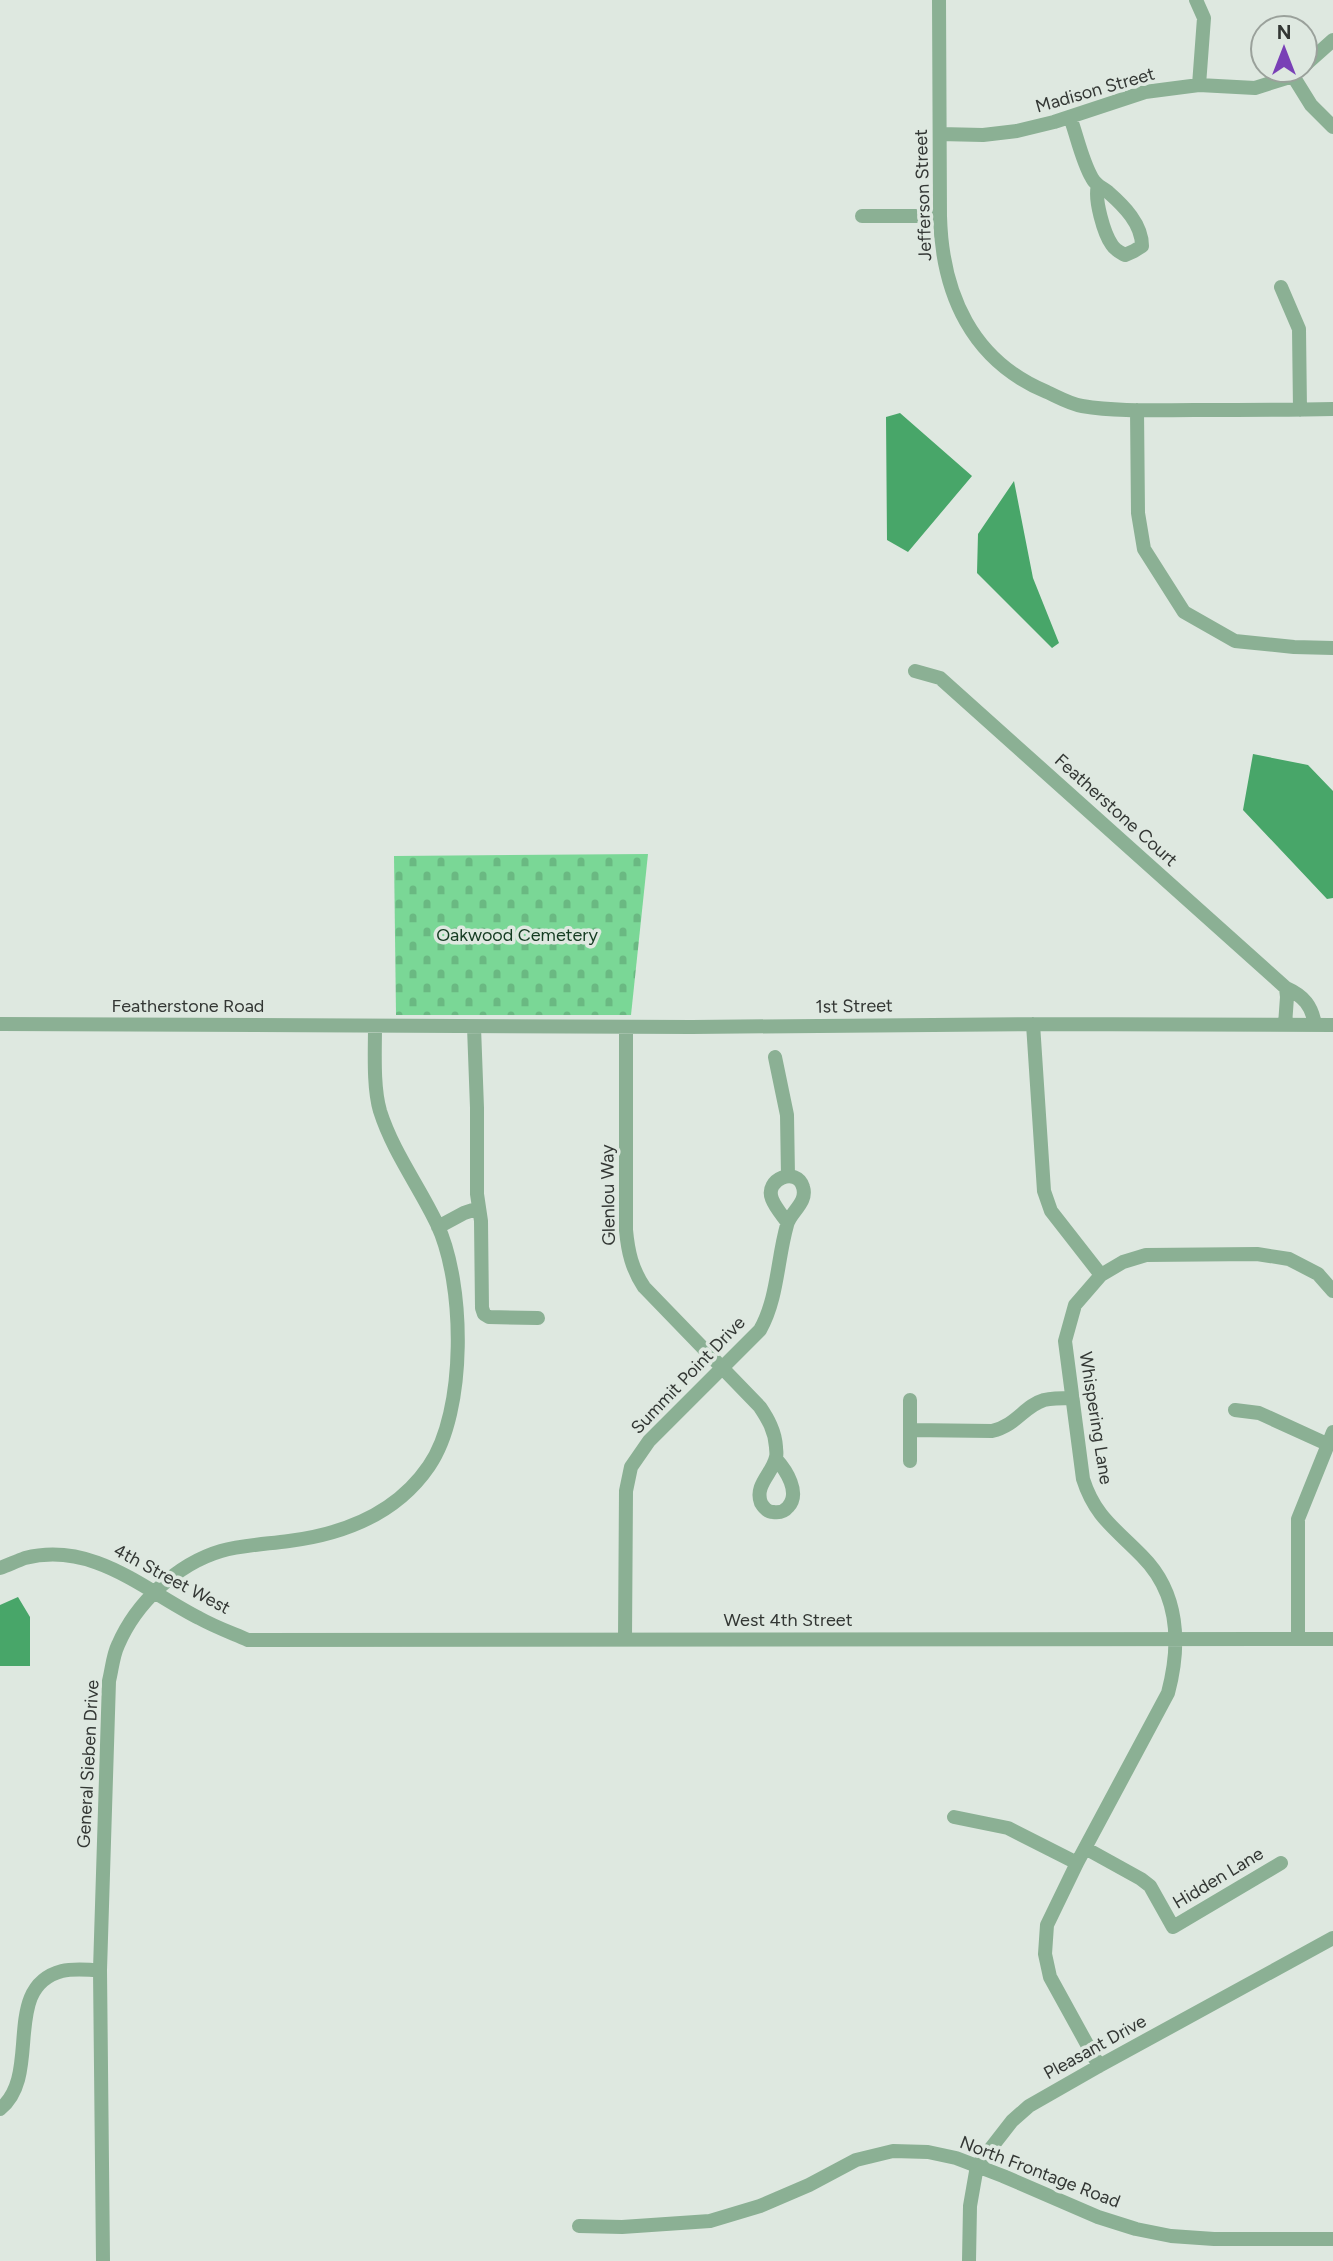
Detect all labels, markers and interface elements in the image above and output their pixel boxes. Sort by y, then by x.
north arrow [1249,14,1319,84]
text: N [1277,21,1291,44]
street label: Madison Street [1033,62,1157,118]
street label: Jefferson Street [910,128,936,261]
street label: Featherstone Court [1050,749,1182,871]
park label: Oakwood Cemetery [436,924,598,946]
street label: 1st Street [815,994,893,1018]
street label: Featherstone Road [112,995,264,1017]
street label: Glenlou Way [596,1144,620,1246]
street label: Summit Point Drive [626,1312,750,1438]
street label: Whispering Lane [1075,1350,1117,1486]
street label: 4th Street West [110,1539,234,1619]
street label: West 4th Street [724,1609,853,1631]
street label: General Sieben Drive [73,1679,103,1849]
street label: Hidden Lane [1169,1842,1267,1914]
street label: Pleasant Drive [1040,2010,1150,2084]
street label: North Frontage Road [957,2131,1123,2213]

